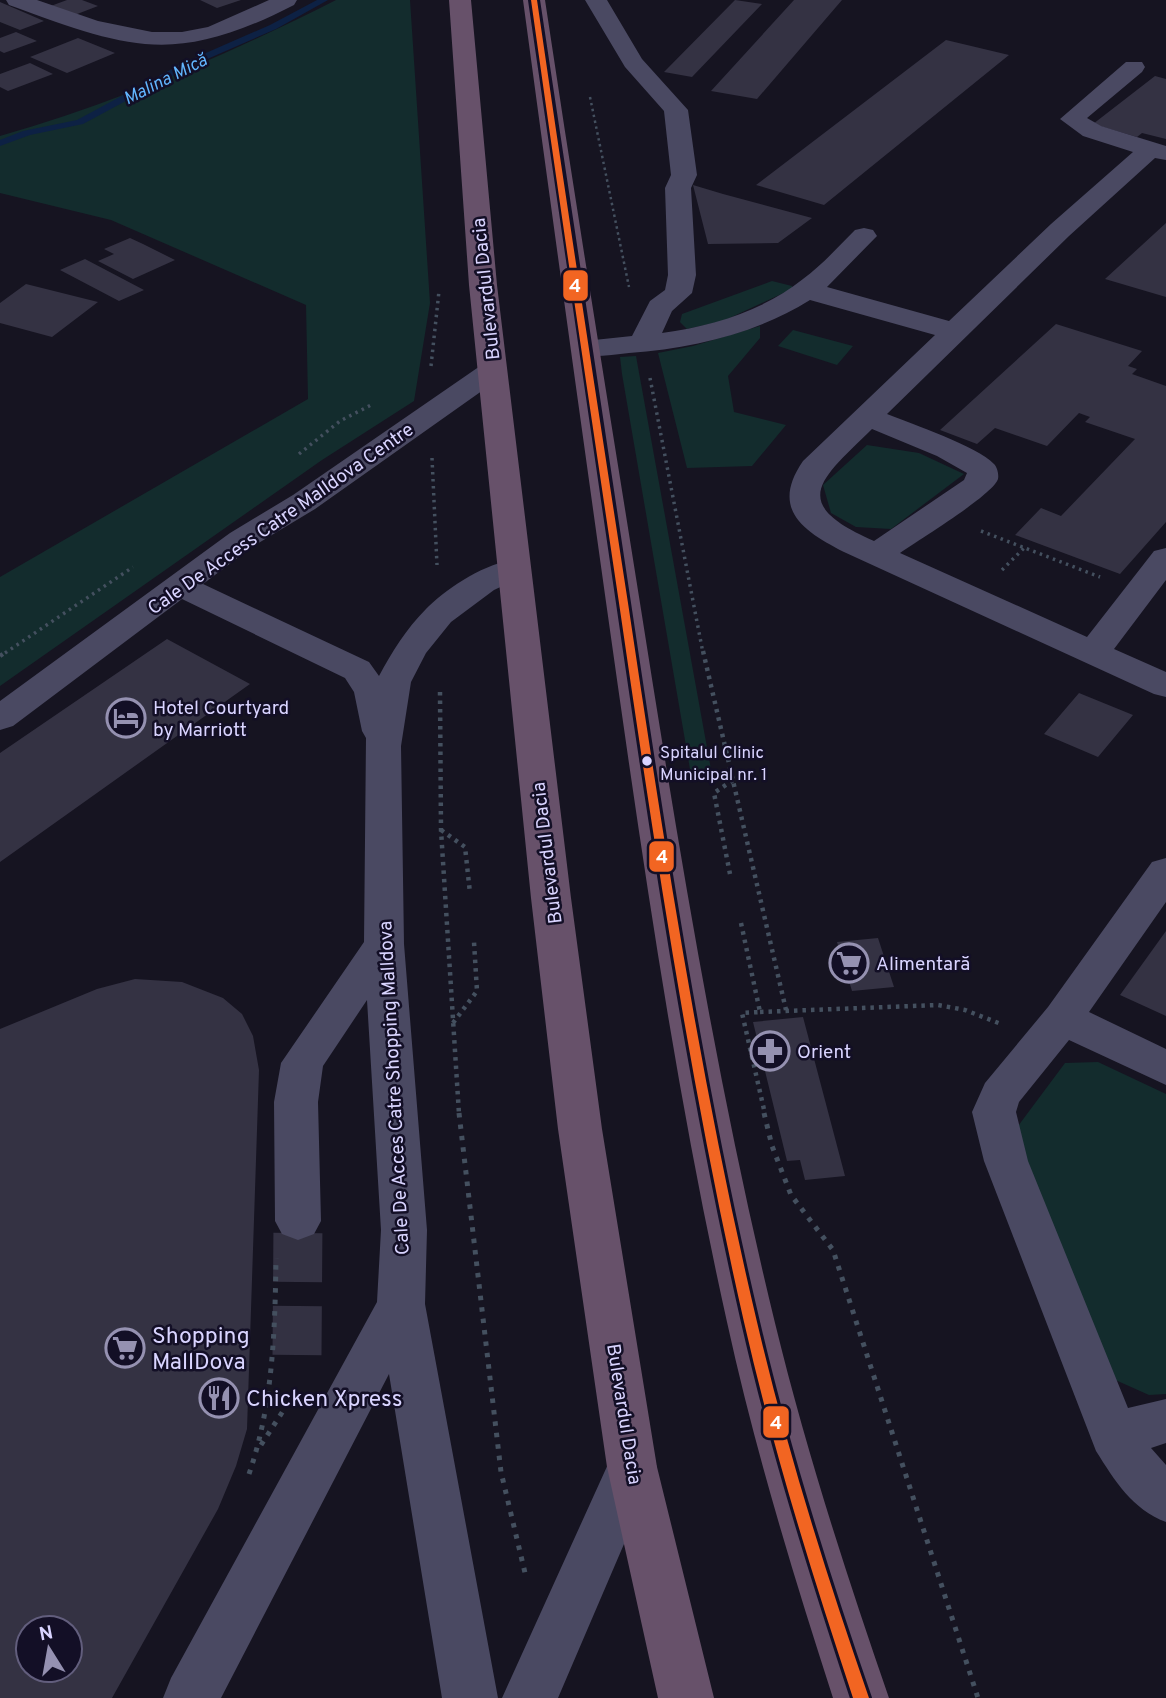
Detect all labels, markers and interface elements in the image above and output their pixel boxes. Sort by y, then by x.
water label: Malina Mică [120,49,213,111]
street label: Bulevardul Dacia [468,217,506,361]
line badge: 4 [562,269,589,302]
text: 4 [569,275,581,299]
street label: Cale De Access Catre Malldova Centre [143,418,419,621]
hotel icon: Hotel Courtyard by Marriott [105,697,147,739]
place label: Hotel Courtyard by Marriott [153,697,289,743]
place label: Spitalul Clinic Municipal nr. 1 [660,743,767,787]
marker: Spitalul Clinic Municipal nr. 1 [640,754,654,768]
street label: Bulevardul Dacia [527,781,569,925]
line badge: 4 [648,840,675,873]
text: 4 [656,846,668,870]
street label: Cale De Acces Catre Shopping Malldova [374,920,416,1256]
supermarket icon: Alimentară [828,942,870,984]
place label: Alimentară [876,953,970,977]
pharmacy icon: Orient [749,1030,791,1072]
place label: Orient [797,1041,851,1065]
place label: Shopping MallDova [152,1323,250,1378]
supermarket icon: Shopping MallDova [104,1327,146,1369]
street label: Bulevardul Dacia [600,1342,646,1487]
restaurant icon: Chicken Xpress [198,1377,240,1419]
place label: Chicken Xpress [246,1386,403,1415]
line badge: 4 [762,1405,790,1439]
text: 4 [770,1412,782,1436]
north arrow [14,1614,84,1684]
text: N [37,1621,55,1647]

